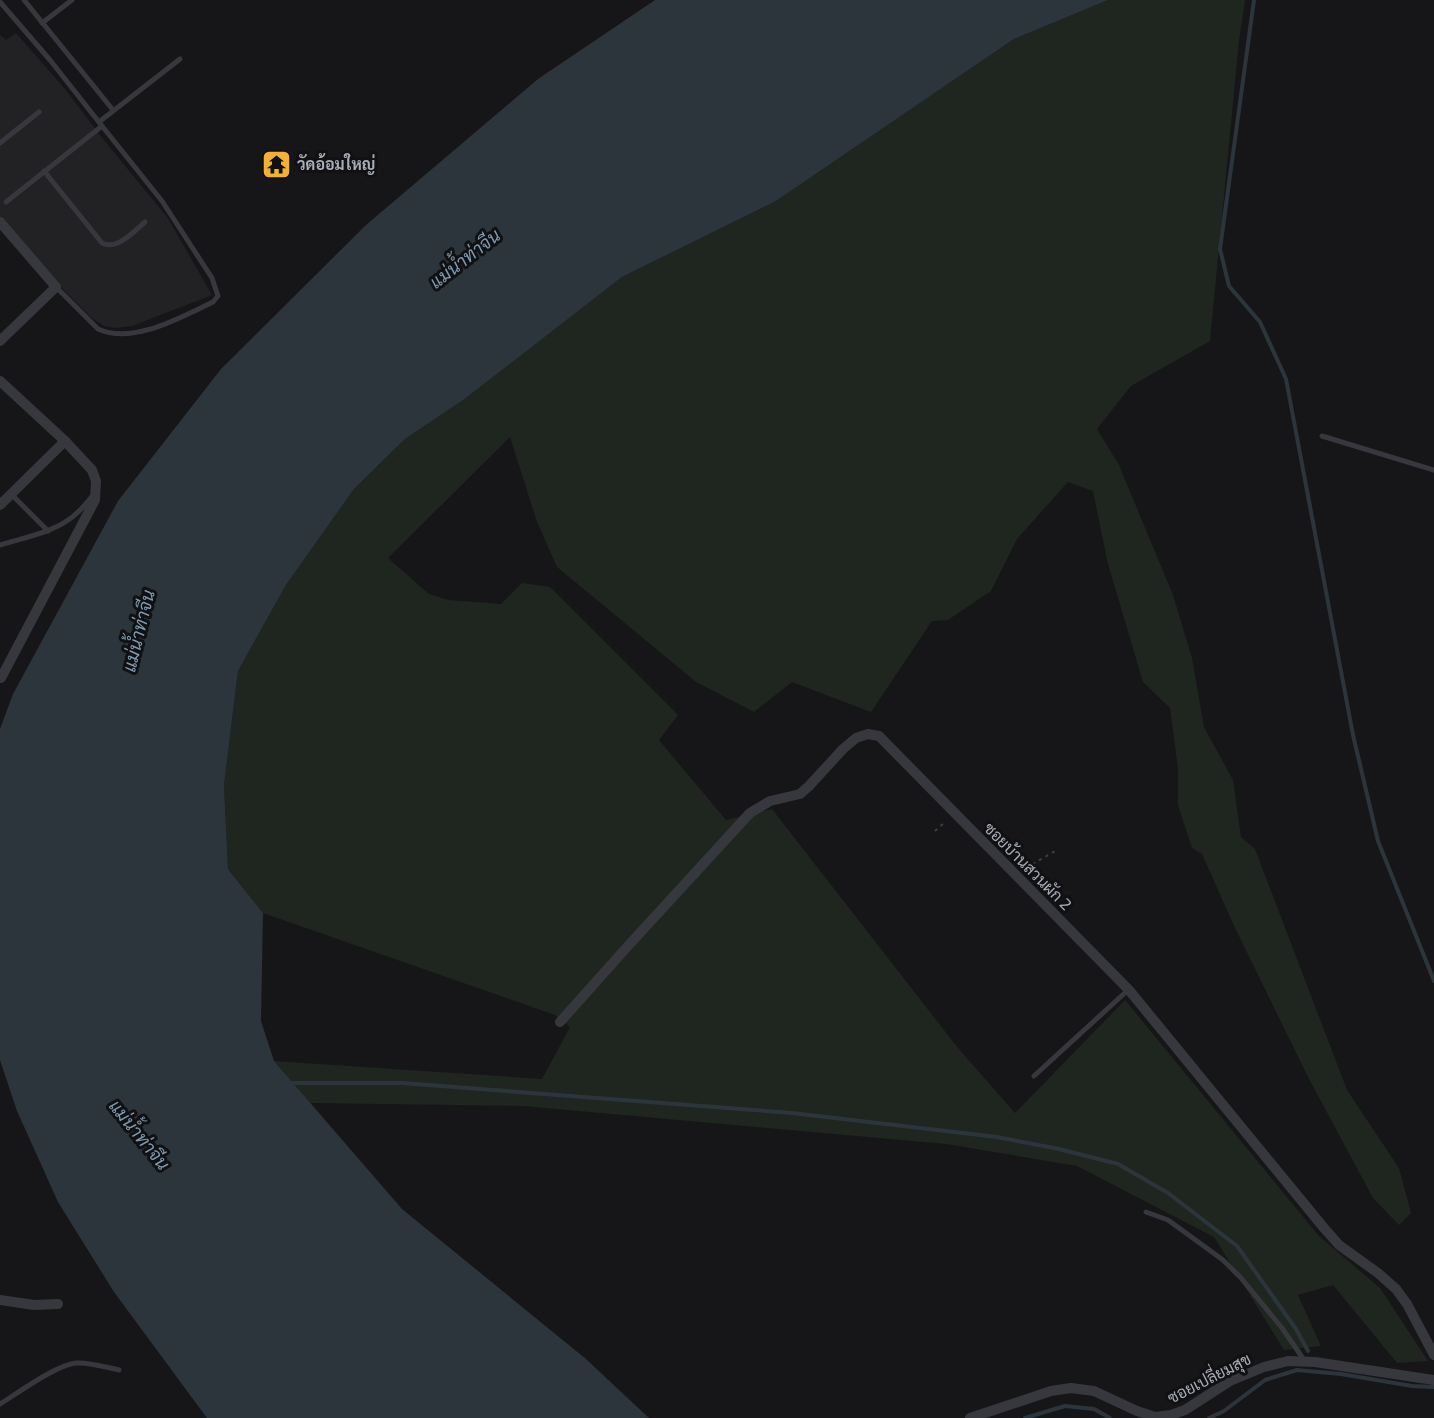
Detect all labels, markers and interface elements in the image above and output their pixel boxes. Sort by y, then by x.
temple icon: วัดอ้อมใหญ่ [260,148,292,180]
place label: วัดอ้อมใหญ่ [297,153,375,175]
water label: แม่น้ำท่าจีน [422,220,505,293]
water label: แม่น้ำท่าจีน [113,586,159,674]
street label: ซอยบ้านสวนผัก 2 [981,818,1076,913]
water label: แม่น้ำท่าจีน [105,1092,178,1174]
street label: ซอยเปลี่ยมสุข [1162,1345,1255,1409]

